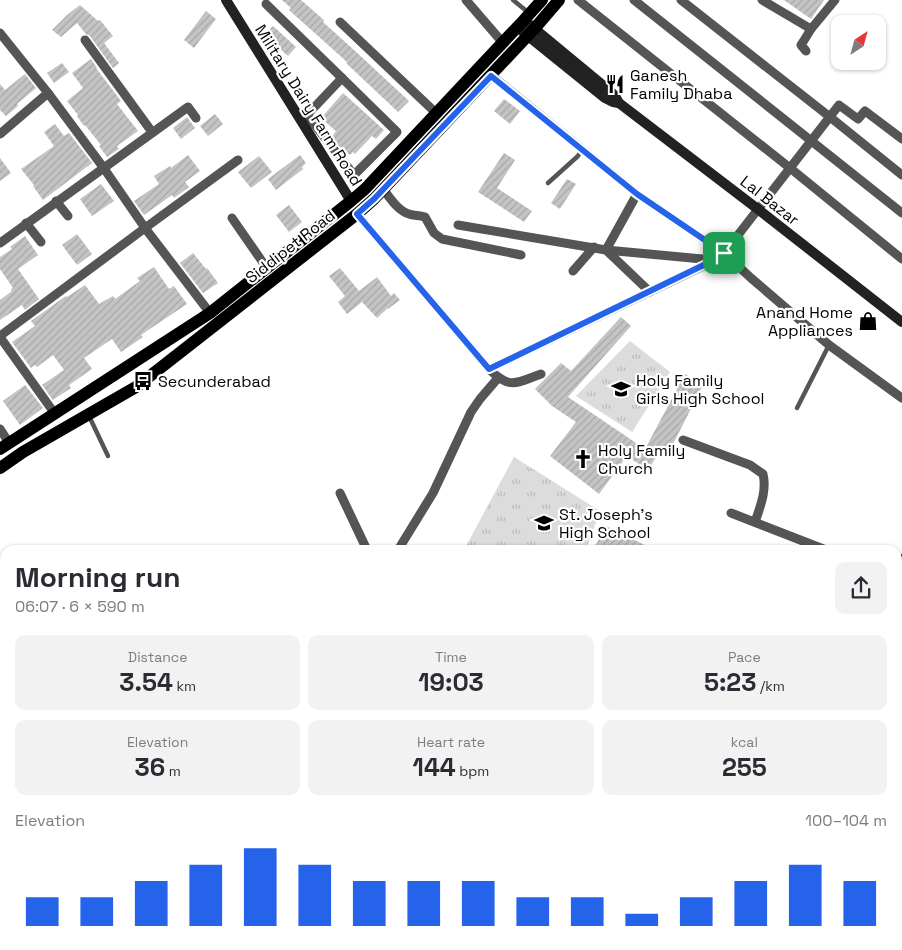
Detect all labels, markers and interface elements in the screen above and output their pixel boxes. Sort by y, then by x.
north arrow [831,15,886,70]
map controls [831,15,886,70]
street label: Military Dairy Farm Road [250,21,367,190]
place label: Ganesh Family Dhaba [630,65,732,104]
restaurant icon: Ganesh Family Dhaba [604,73,626,95]
street label: Lal Bazar [736,171,803,230]
street label: Siddipet Road [241,205,340,288]
pin [703,232,745,274]
icon: arrive [710,239,738,267]
place label: Anand Home Appliances [756,302,853,341]
shop icon: Anand Home Appliances [857,310,879,332]
bus stop icon: Secunderabad [132,370,154,392]
place label: Holy Family Girls High School [636,370,764,409]
place label: Secunderabad [158,371,271,392]
school or university icon: Holy Family Girls High School [610,378,632,400]
place label: Holy Family Church [598,440,685,479]
church icon: Holy Family Church [572,448,594,470]
place label: St. Joseph's High School [559,504,653,543]
school or university icon: St. Joseph's High School [533,512,555,534]
text: Morning run [15,559,180,595]
button: share [835,562,887,614]
text: 06:07 · 6 × 590 m [15,596,145,617]
text: Distance [128,648,187,666]
text: Time [435,648,467,666]
text: Pace [728,648,761,666]
text: 3.54 [119,666,173,698]
text: 19:03 [418,666,484,698]
text: 5:23 [704,666,756,698]
text: km [173,677,196,695]
text: /km [756,677,785,695]
text: Elevation [127,733,188,751]
text: Heart rate [417,733,485,751]
text: kcal [731,733,758,751]
text: 36 [135,751,165,783]
text: 144 [413,751,456,783]
text: 255 [722,751,767,783]
text: m [165,762,181,780]
text: bpm [456,762,489,780]
text: Elevation [15,810,85,831]
text: 100–104 m [805,810,887,831]

